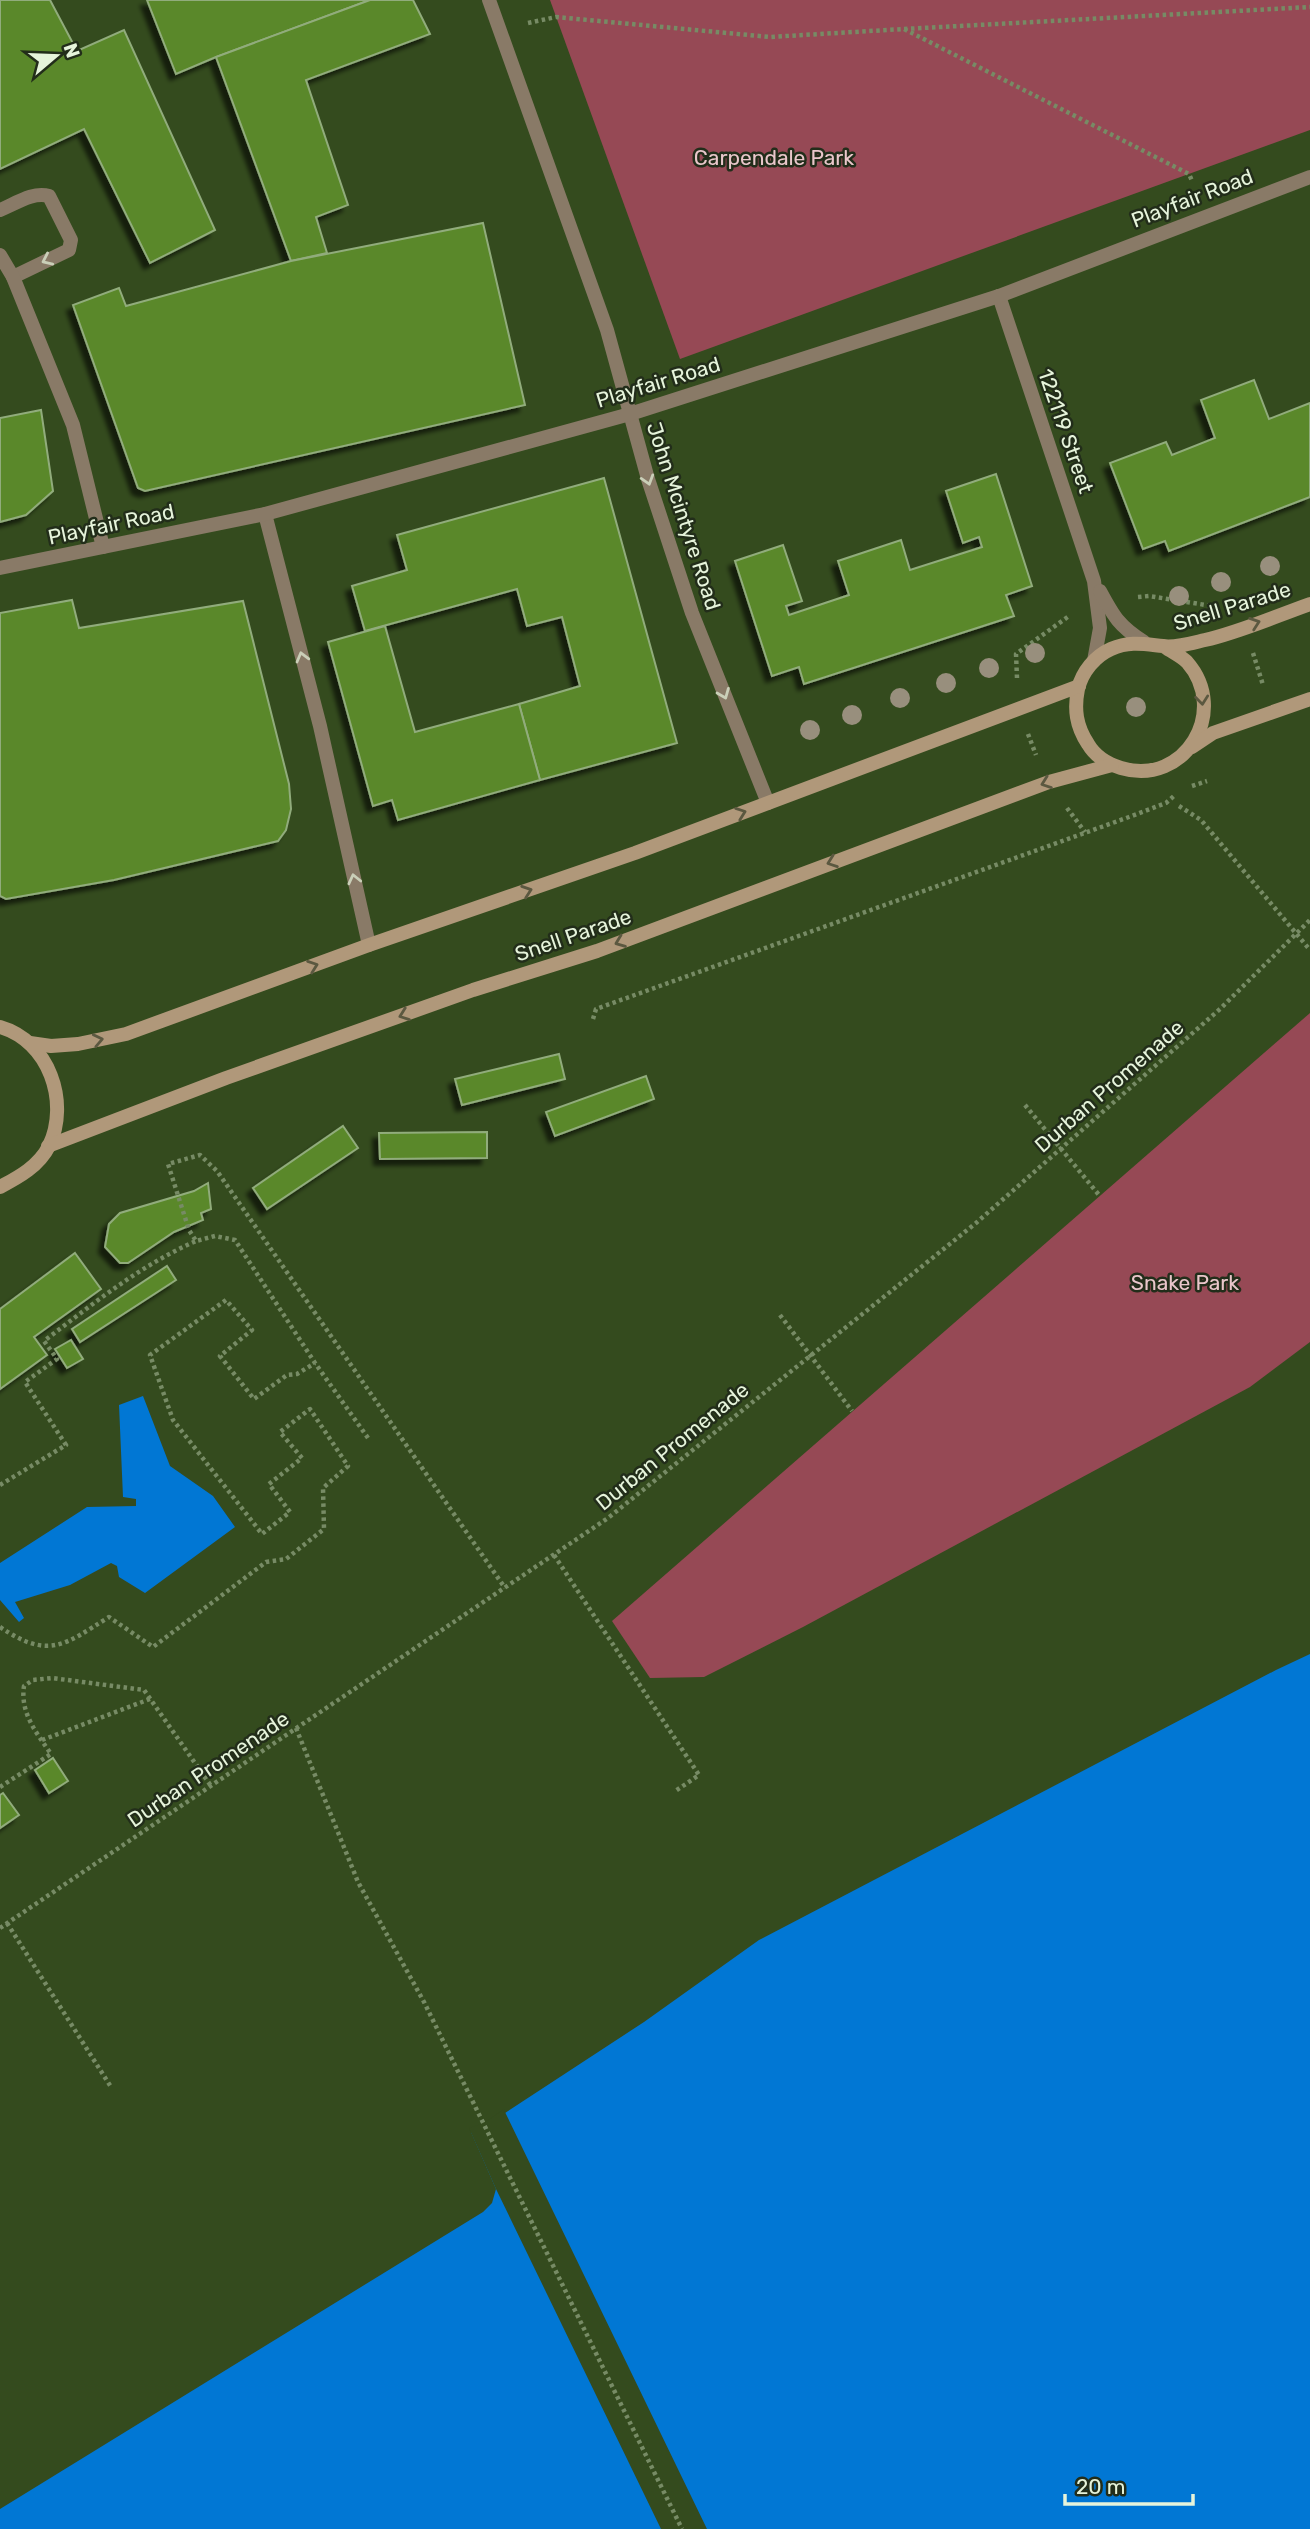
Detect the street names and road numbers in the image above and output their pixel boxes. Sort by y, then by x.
street label: Playfair Road [1128,163,1256,233]
street label: Playfair Road [593,351,723,413]
street label: 122119 Street [1033,366,1099,496]
street label: John Mcintyre Road [642,419,726,613]
street label: Playfair Road [46,498,176,550]
street label: Snell Parade [1170,576,1294,636]
street label: Snell Parade [512,903,634,967]
street label: Durban Promenade [1029,1014,1189,1158]
street label: Durban Promenade [591,1377,753,1515]
street label: Durban Promenade [123,1706,293,1832]

